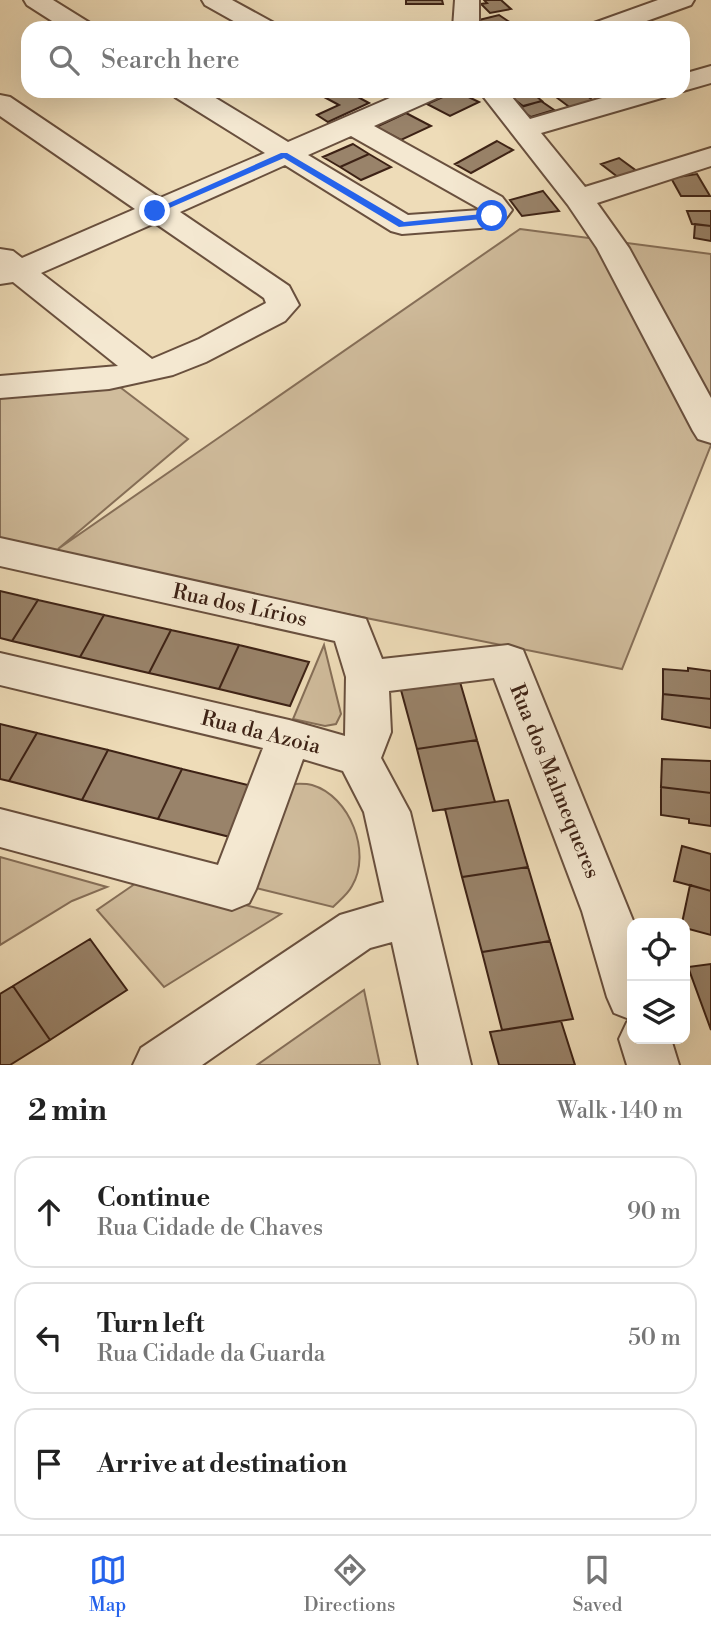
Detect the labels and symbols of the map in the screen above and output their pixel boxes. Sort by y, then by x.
route end [139,195,170,226]
route start [476,200,507,231]
street label: Rua dos Lírios [170,579,309,633]
street label: Rua dos Malmequeres [503,680,605,882]
street label: Rua da Azoia [198,706,324,760]

